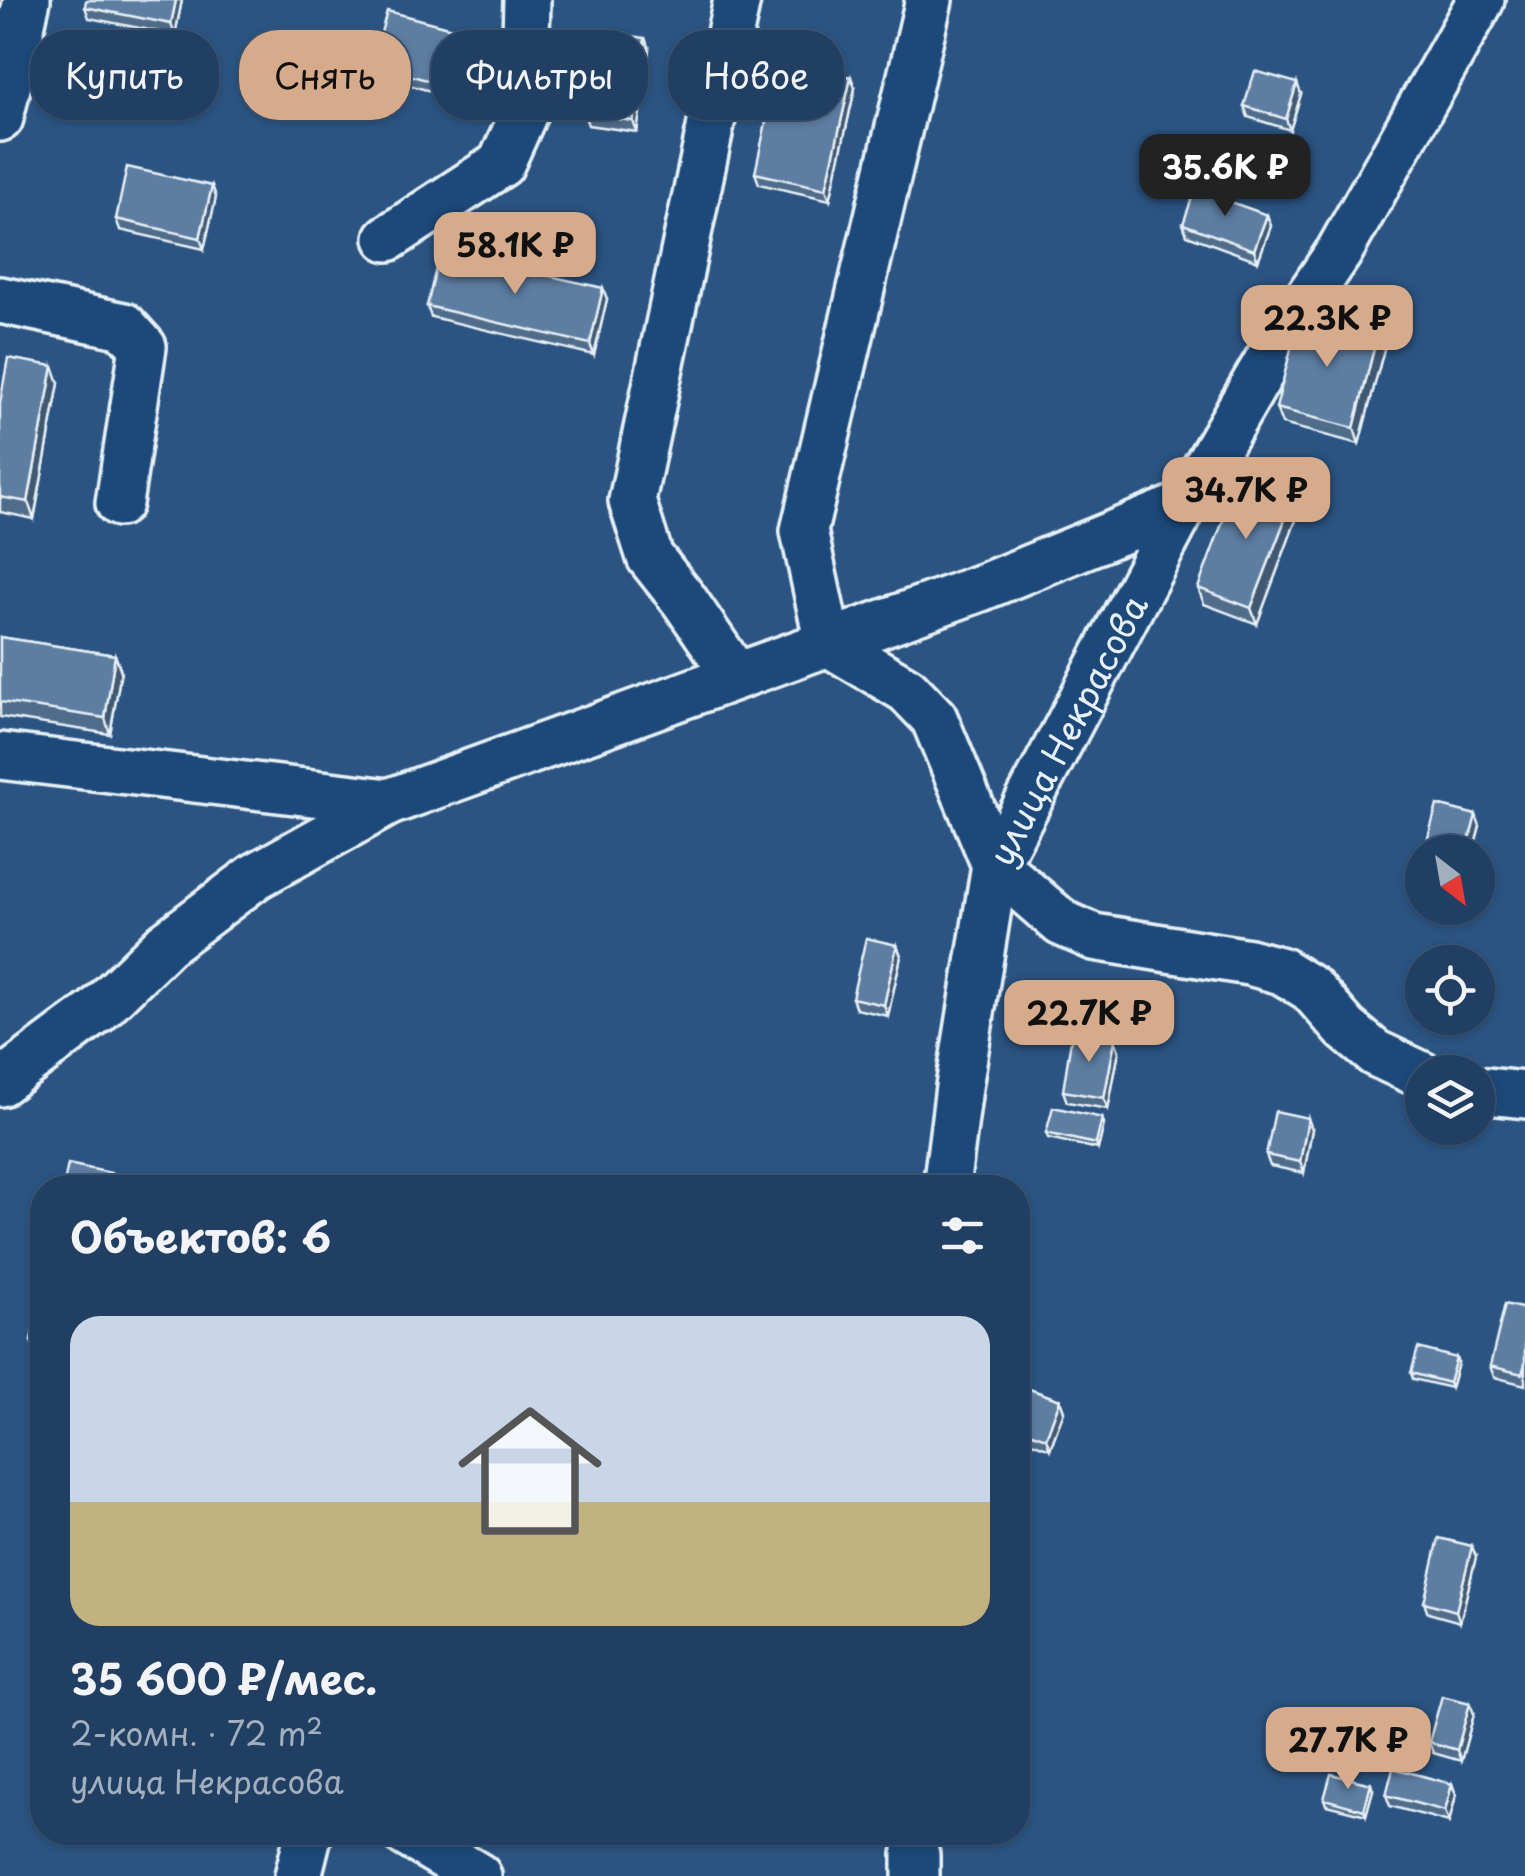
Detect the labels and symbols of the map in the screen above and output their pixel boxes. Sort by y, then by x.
pin: 35.6K ₽ [1133,134,1317,219]
pin: 58.1K ₽ [423,212,607,297]
pin: 22.3K ₽ [1235,285,1419,370]
pin: 34.7K ₽ [1154,457,1338,542]
street label: улица Некрасова [973,584,1159,874]
north arrow [1405,835,1495,925]
pin: 22.7K ₽ [997,980,1181,1065]
pin: 27.7K ₽ [1256,1707,1440,1792]

